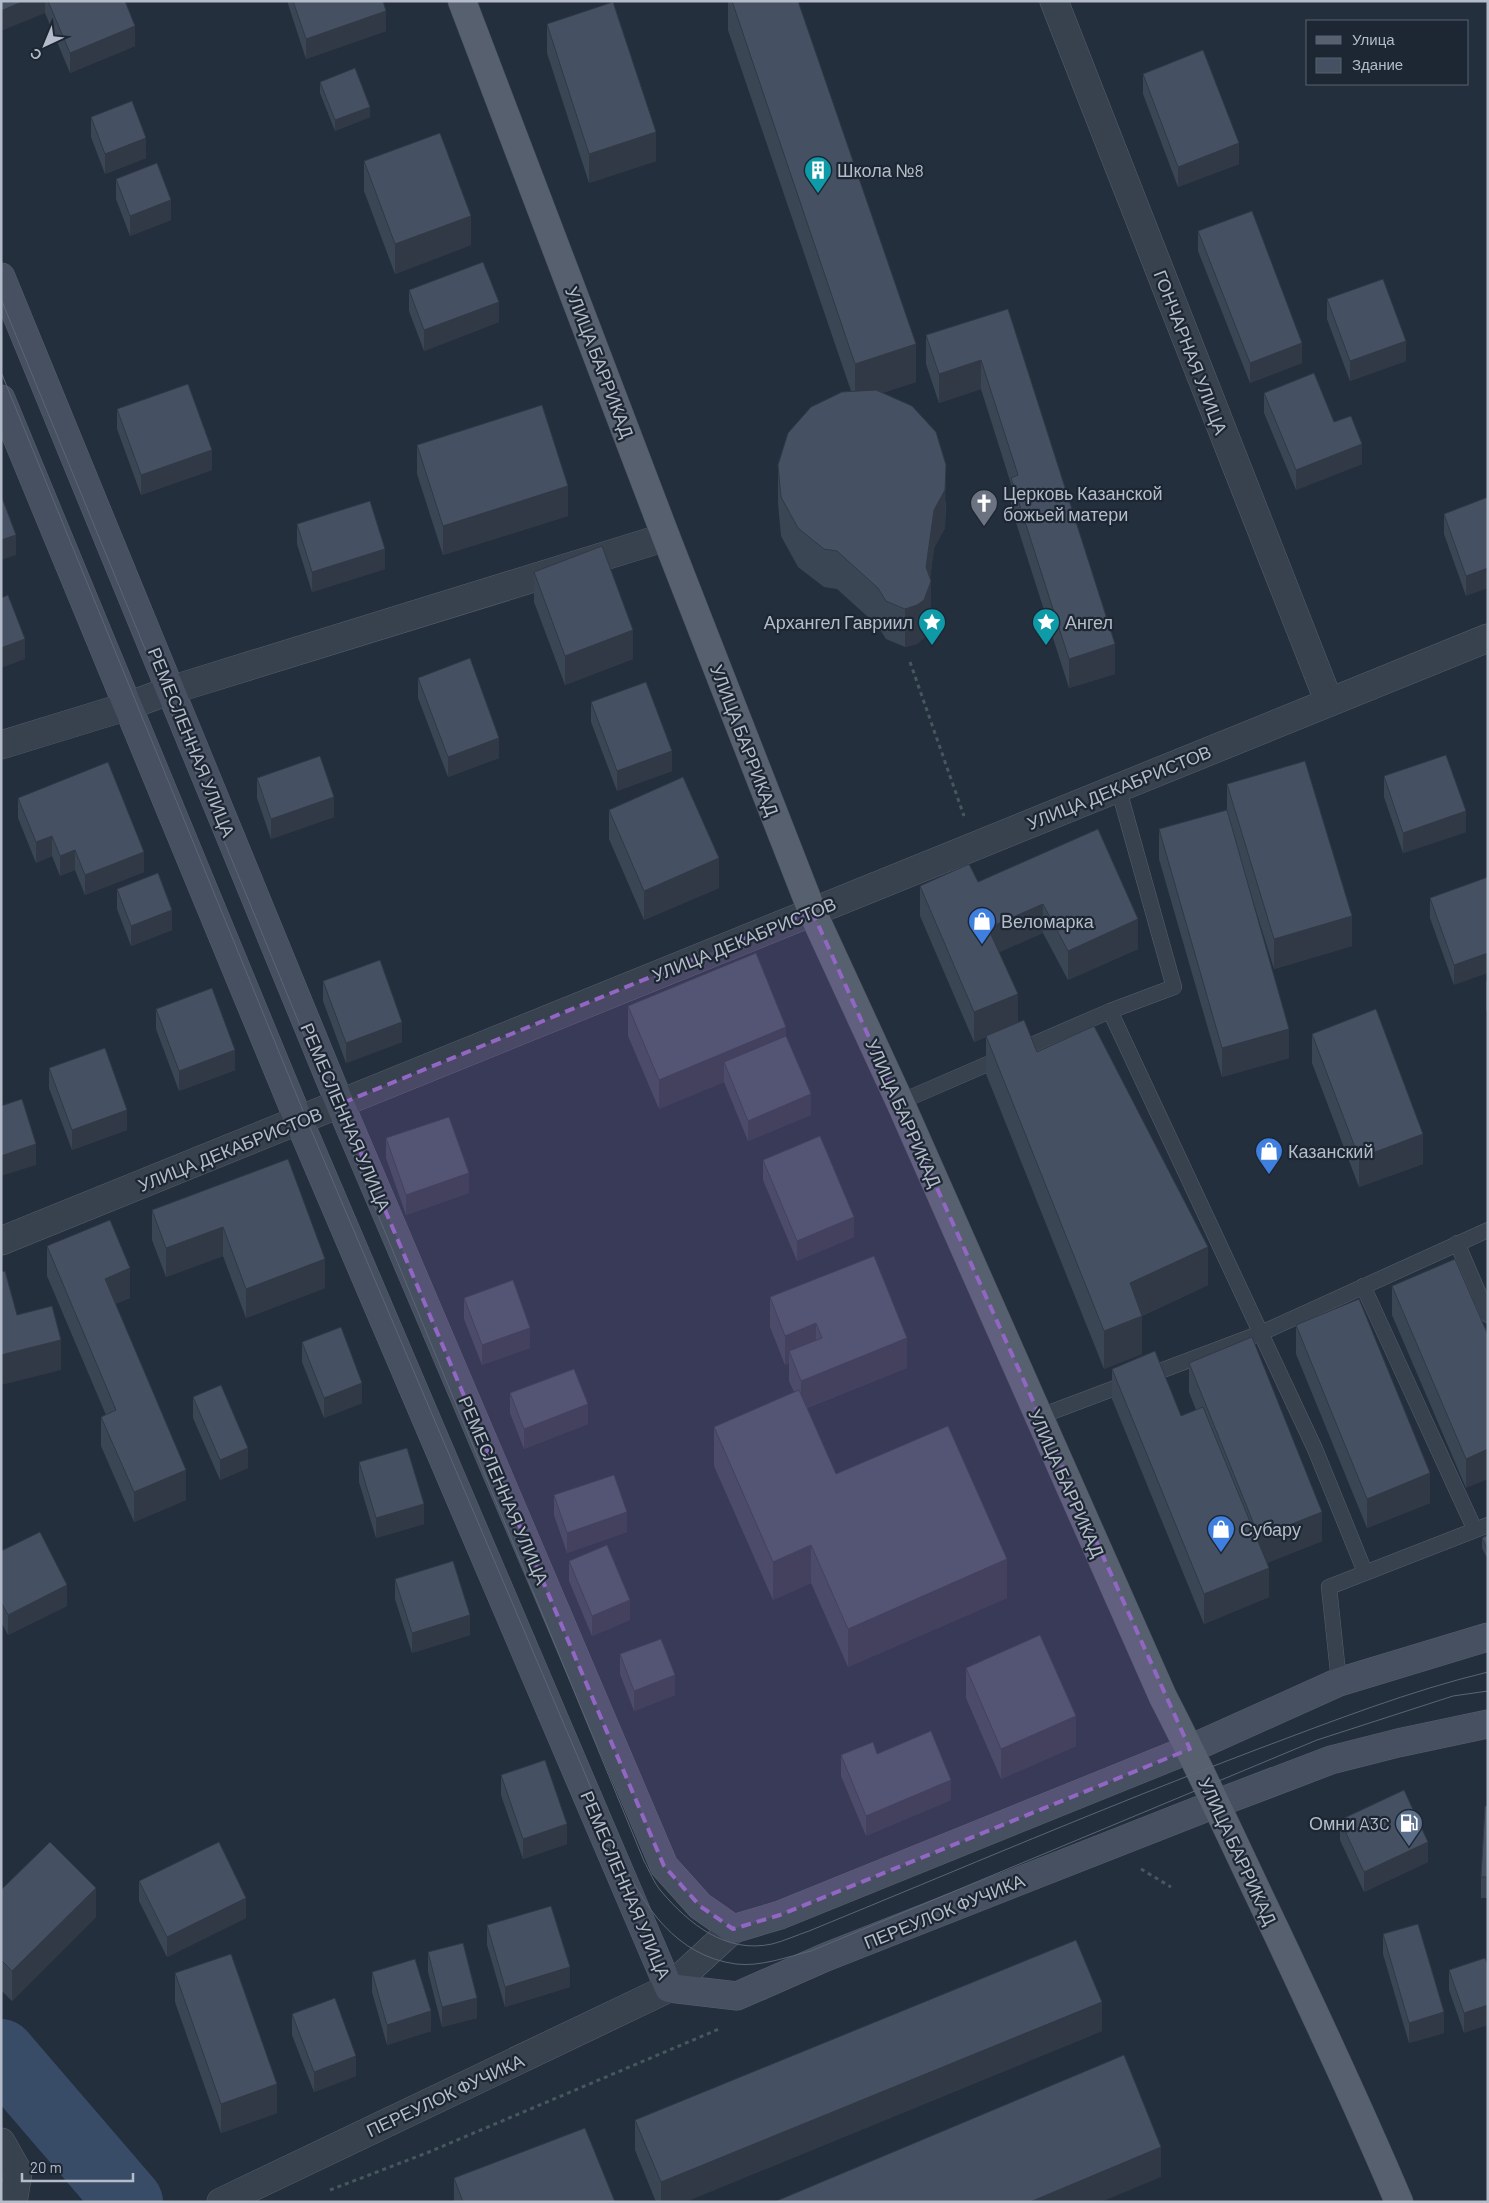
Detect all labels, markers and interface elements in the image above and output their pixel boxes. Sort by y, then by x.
north arrow [20,20,70,70]
legend [1306,20,1469,85]
text: Улица [1352,30,1395,48]
text: С [26,45,45,64]
text: Здание [1352,55,1403,73]
building icon: Школа №8 [803,155,833,194]
place label: Школа №8 [837,159,924,181]
street label: ГОНЧАРНАЯ УЛИЦА [1150,267,1232,437]
street label: УЛИЦА БАРРИКАД [561,283,639,441]
place label: Церковь Казанской божьей матери [1003,482,1163,525]
church icon: Церковь Казанской божьей матери [969,488,999,527]
place icon: Архангел Гавриил [917,607,947,646]
place icon: Ангел [1031,607,1061,646]
place label: Архангел Гавриил [764,611,913,633]
place label: Ангел [1065,611,1113,633]
street label: РЕМЕСЛЕННАЯ УЛИЦА [144,644,240,840]
street label: УЛИЦА БАРРИКАД [706,661,784,819]
street label: УЛИЦА ДЕКАБРИСТОВ [1024,740,1214,834]
street label: УЛИЦА ДЕКАБРИСТОВ [649,892,839,986]
shop icon: Веломарка [967,906,997,945]
place label: Веломарка [1001,910,1095,932]
street label: РЕМЕСЛЕННАЯ УЛИЦА [296,1019,396,1215]
street label: УЛИЦА БАРРИКАД [861,1035,947,1191]
street label: УЛИЦА ДЕКАБРИСТОВ [135,1102,325,1196]
shop icon: Казанский [1254,1136,1284,1175]
place label: Казанский [1288,1140,1373,1162]
street label: РЕМЕСЛЕННАЯ УЛИЦА [454,1392,554,1588]
street label: УЛИЦА БАРРИКАД [1024,1405,1110,1561]
shop icon: Субару [1206,1514,1236,1553]
place label: Субару [1240,1518,1301,1540]
street label: УЛИЦА БАРРИКАД [1194,1774,1282,1928]
street label: РЕМЕСЛЕННАЯ УЛИЦА [576,1787,676,1983]
fuel station icon: Омни A3C [1394,1808,1424,1847]
place label: Омни A3C [1309,1812,1390,1834]
street label: ПЕРЕУЛОК ФУЧИКА [860,1869,1028,1953]
street label: ПЕРЕУЛОК ФУЧИКА [363,2049,527,2141]
scale bar [22,2150,134,2182]
text: 20 m [30,2158,62,2176]

